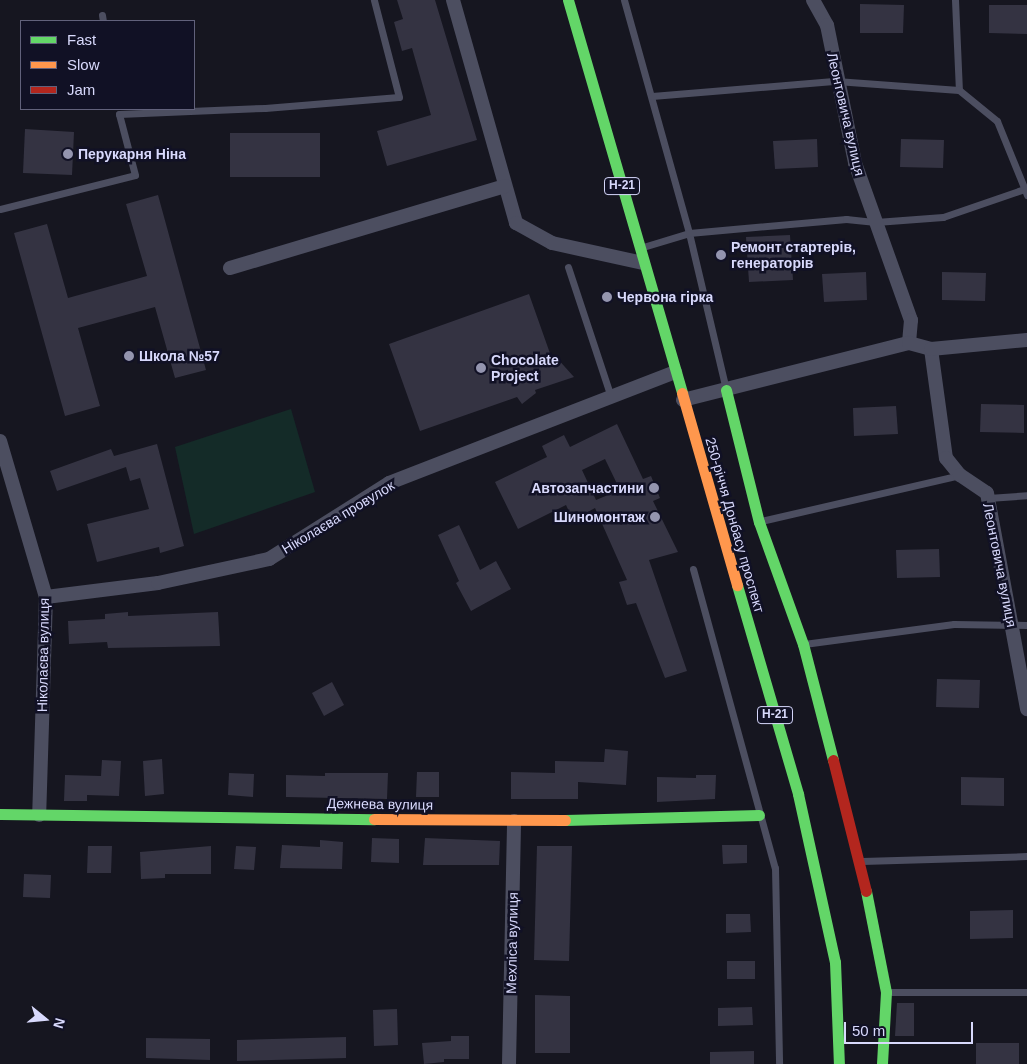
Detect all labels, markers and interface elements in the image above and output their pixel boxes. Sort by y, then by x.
legend [20,20,195,110]
text: Fast [67,31,96,48]
street label: Леонтовича вулиця [824,51,868,177]
text: Slow [67,56,100,73]
text: Jam [67,81,95,98]
place label: Перукарня Ніна [78,146,186,162]
marker: Перукарня Ніна [62,148,74,160]
road number: Н-21 [603,177,641,196]
place label: Ремонт стартерів, генераторів [731,239,856,272]
marker: Ремонт стартерів, генераторів [715,249,727,261]
place label: Червона гірка [617,289,713,305]
marker: Червона гірка [601,291,613,303]
place label: Школа №57 [139,348,220,364]
marker: Школа №57 [123,350,135,362]
place label: Chocolate Project [491,352,559,384]
marker: Chocolate Project [475,362,487,374]
street label: 250-річчя Донбасу проспект [702,435,768,615]
street label: Ніколаєва провулок [279,477,397,557]
place label: Автозапчастини [531,480,644,496]
marker: Автозапчастини [648,482,660,494]
street label: Леонтовича вулиця [980,501,1020,629]
place label: Шиномонтаж [554,509,645,525]
marker: Шиномонтаж [649,511,661,523]
street label: Ніколаєва вулиця [34,598,52,712]
road number: Н-21 [756,706,794,724]
street label: Дежнева вулиця [327,795,433,813]
street label: Мехліса вулиця [503,892,521,994]
north arrow [20,994,70,1044]
scale bar [847,1012,976,1044]
text: N [50,1016,68,1031]
text: 50 m [852,1022,885,1039]

